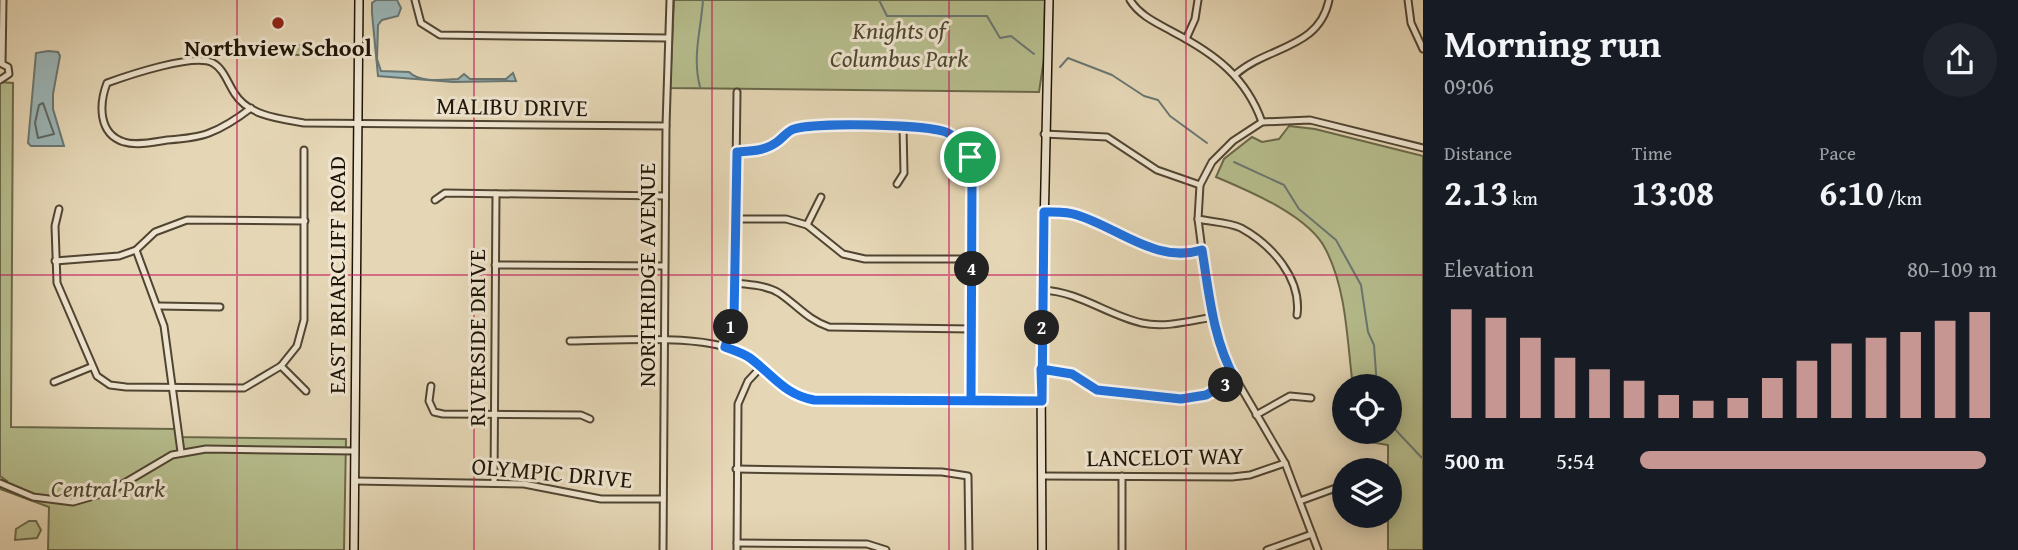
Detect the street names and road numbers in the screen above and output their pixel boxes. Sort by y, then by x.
street label: MALIBU DRIVE [436,88,588,125]
street label: EAST BRIARCLIFF ROAD [319,156,354,394]
street label: NORTHRIDGE AVENUE [629,163,664,387]
street label: RIVERSIDE DRIVE [459,249,494,427]
street label: LANCELOT WAY [1086,438,1244,475]
street label: OLYMPIC DRIVE [470,448,634,497]

